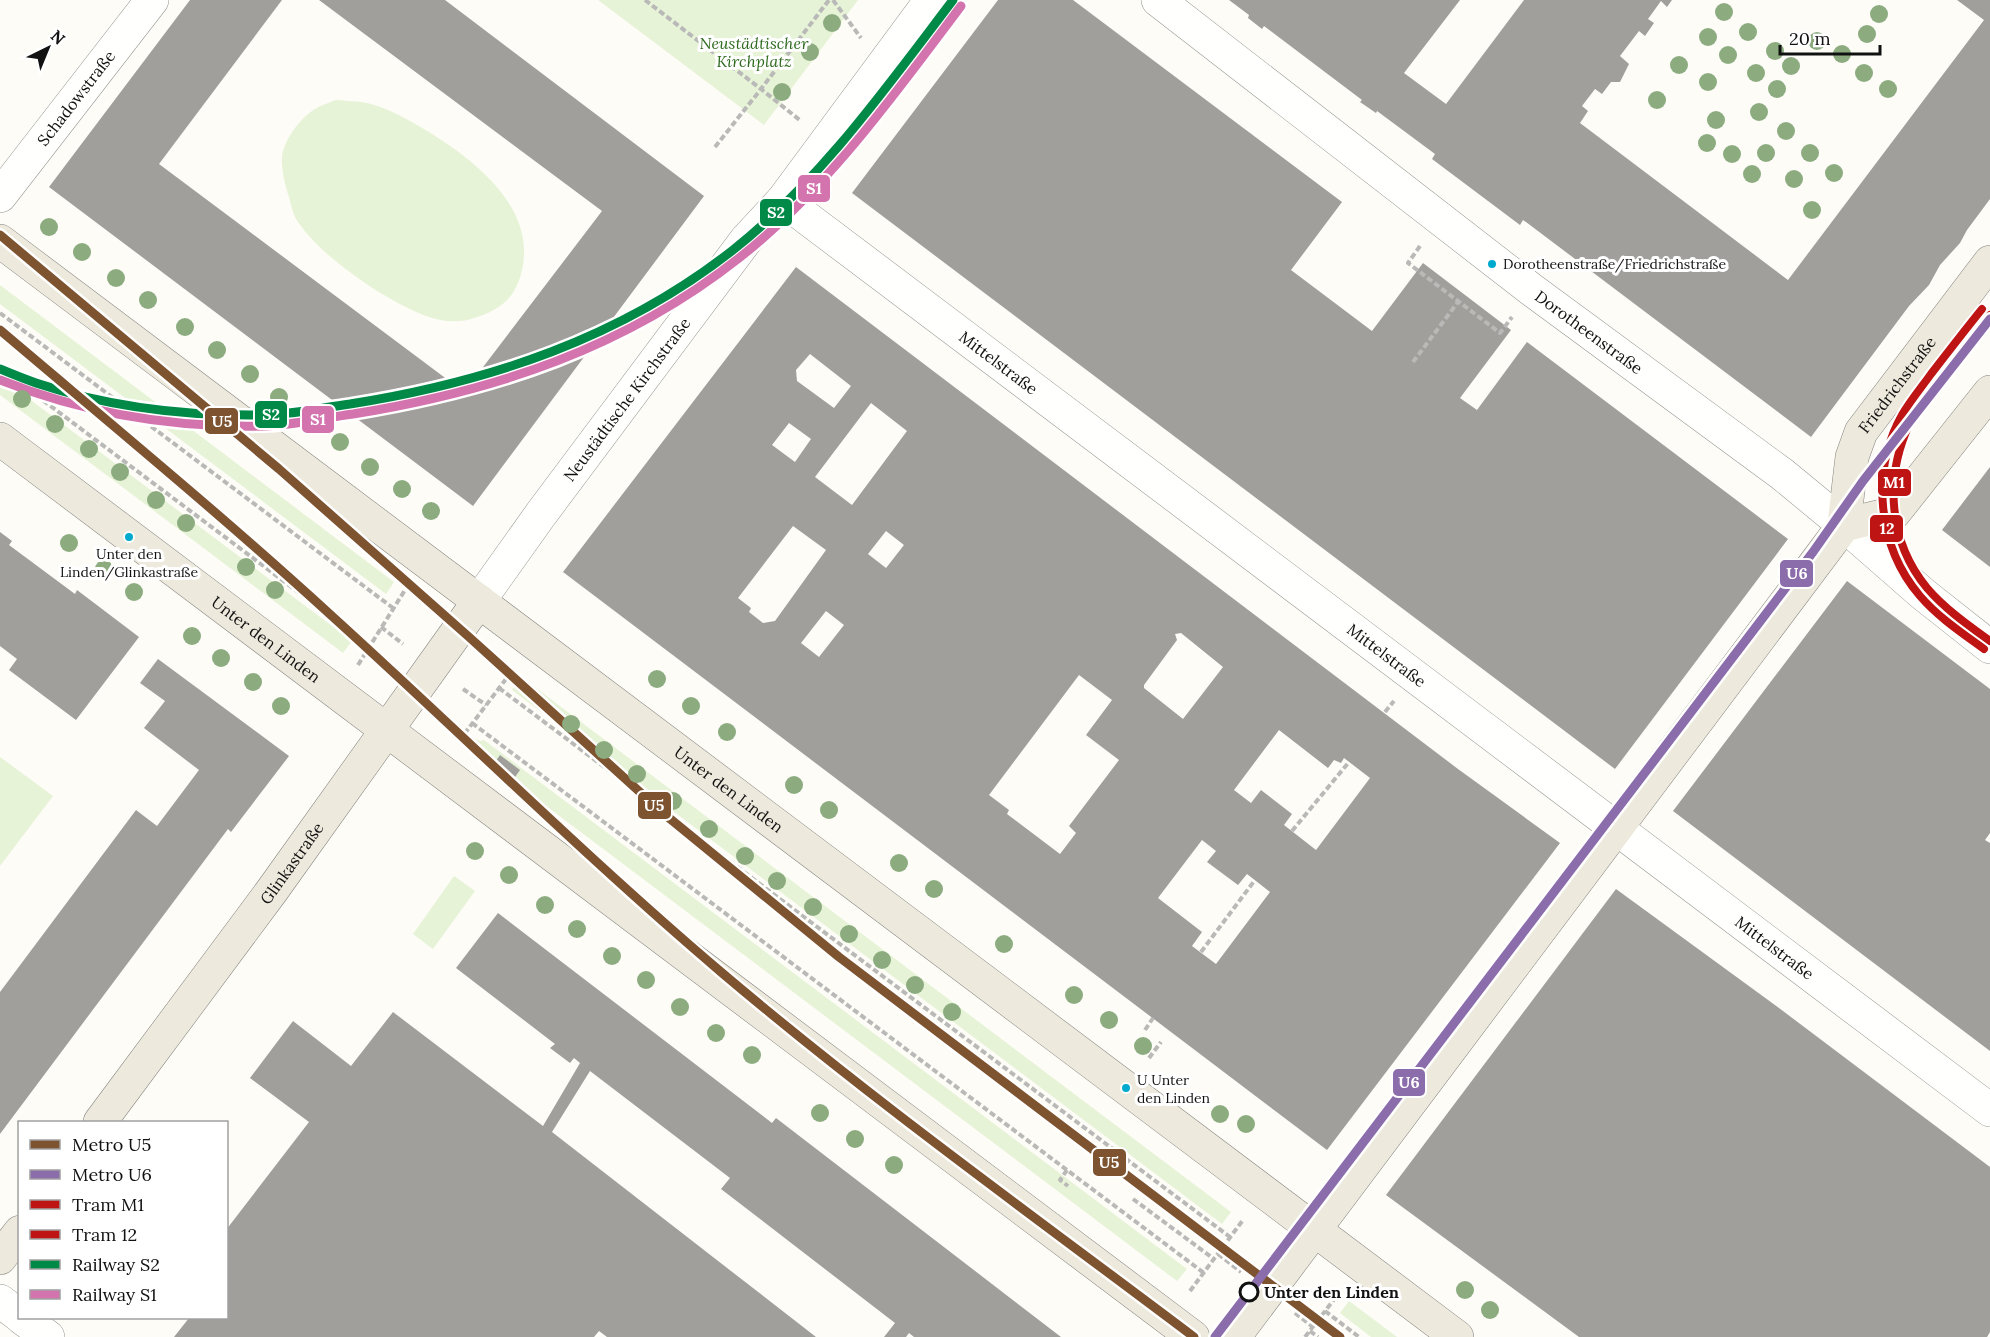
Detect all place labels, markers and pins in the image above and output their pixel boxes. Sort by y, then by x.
place label: Dorotheenstraße/Friedrichstraße [1503,255,1726,273]
marker: Dorotheenstraße/Friedrichstraße [1486,258,1498,270]
marker: Unter den Linden/Glinkastraße [123,531,135,543]
place label: Unter den Linden/Glinkastraße [60,545,198,581]
place label: U Unter den Linden [1137,1071,1211,1107]
marker: U Unter den Linden [1120,1082,1132,1094]
marker: Unter den Linden [1239,1282,1259,1302]
place label: Unter den Linden [1264,1282,1399,1302]

